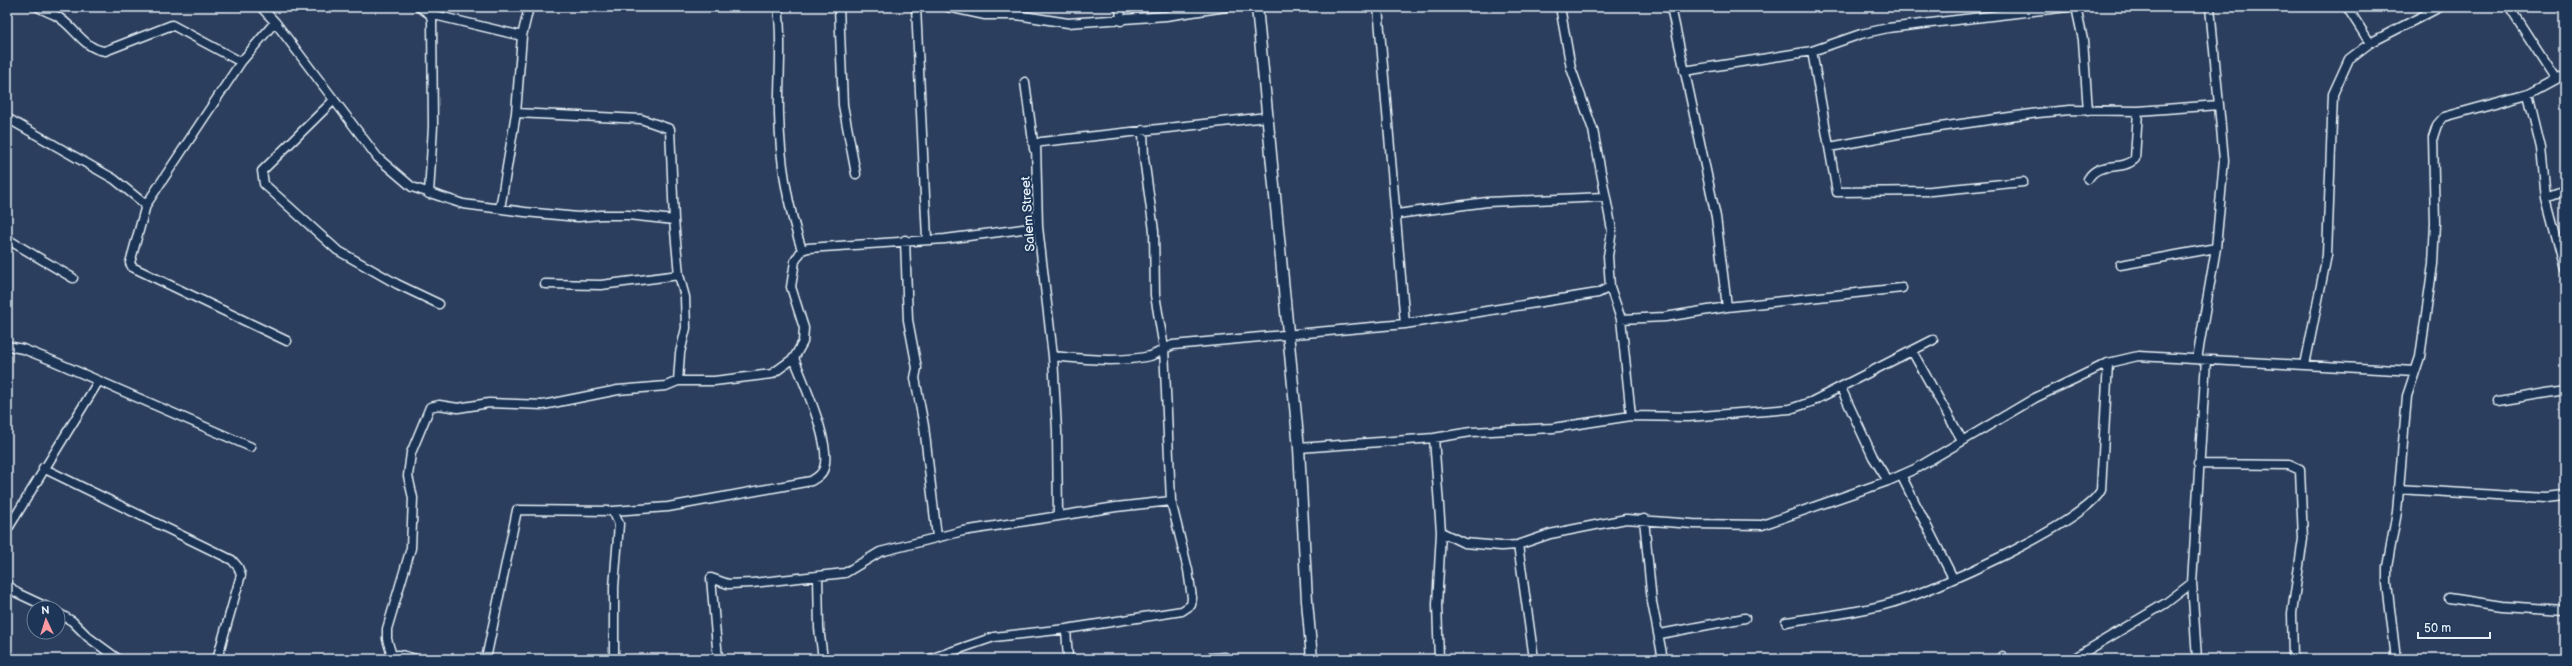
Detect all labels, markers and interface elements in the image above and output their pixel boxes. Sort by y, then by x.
street label: Salem Street [1017,176,1039,252]
north arrow [26,600,66,640]
text: N [41,604,50,617]
scale bar [2418,614,2490,640]
text: 50 m [2424,621,2451,636]

